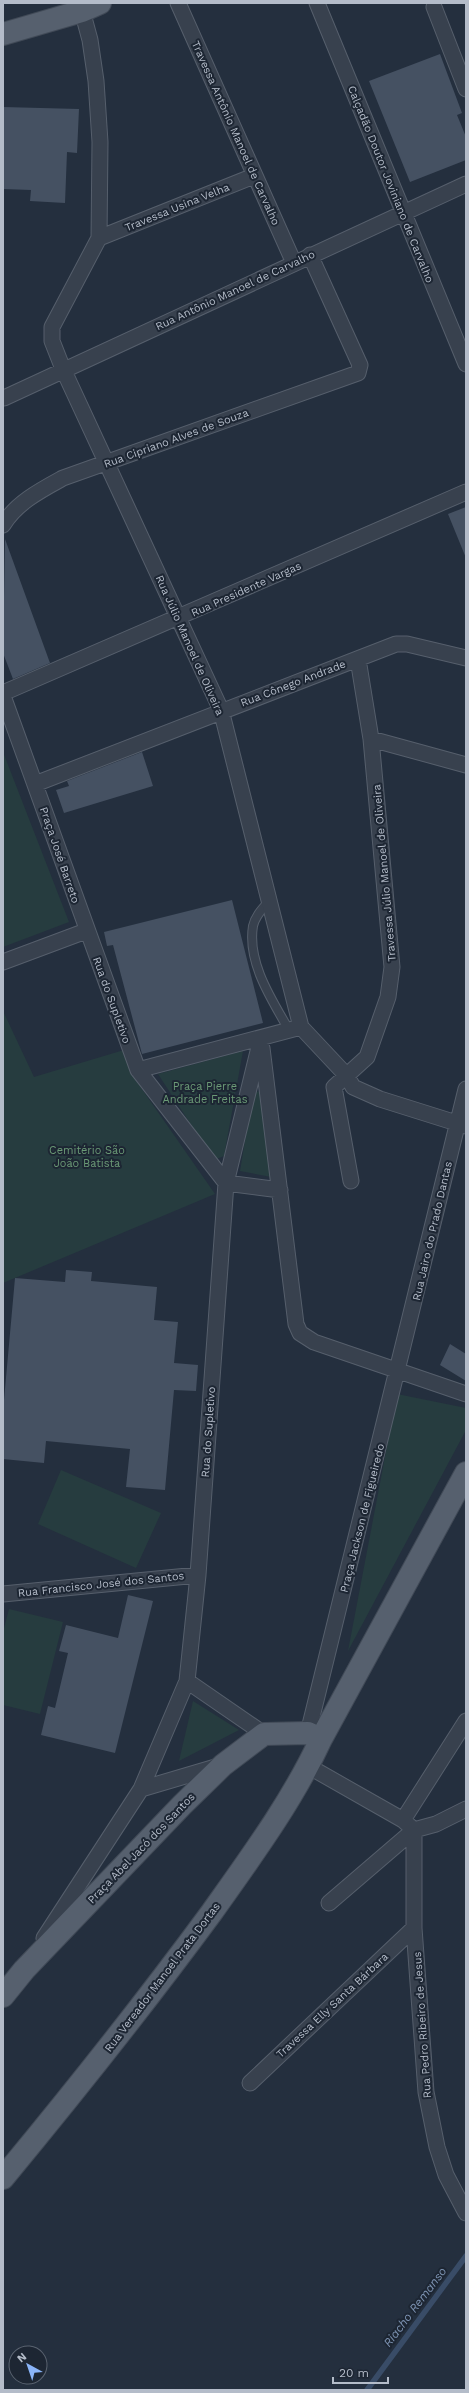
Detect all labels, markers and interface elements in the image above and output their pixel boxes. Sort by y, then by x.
street label: Travessa Antônio Manoel de Carvalho [189,39,282,227]
street label: Calçadão Doutor Joviniano de Carvalho [345,84,436,285]
street label: Travessa Usina Velha [123,181,231,234]
street label: Rua Antônio Manoel de Carvalho [153,248,317,333]
street label: Rua Cipriano Alves de Souza [102,406,250,471]
street label: Rua Presidente Vargas [189,559,303,620]
street label: Rua Júlio Manoel de Oliveira [153,573,226,717]
street label: Rua Cônego Andrade [239,657,348,710]
street label: Travessa Júlio Manoel de Oliveira [370,784,399,962]
street label: Praça José Barreto [37,805,82,905]
street label: Rua do Supletivo [90,955,133,1045]
park label: Praça Pierre Andrade Freitas [163,1080,248,1106]
park label: Cemitério São João Batista [49,1144,125,1170]
street label: Rua Jairo do Prado Dantas [410,1160,455,1302]
street label: Rua do Supletivo [199,1386,218,1478]
street label: Praça Jackson de Figueiredo [338,1442,387,1594]
street label: Rua Francisco José dos Santos [17,1569,185,1600]
street label: Praça Abel Jacó dos Santos [85,1790,198,1906]
street label: Rua Vereador Manoel Prata Dortas [102,1900,223,2054]
street label: Travessa Elly Santa Bárbara [274,1950,391,2061]
street label: Rua Pedro Ribeiro de Jesus [411,1951,434,2099]
water label: Riacho Remanso [381,2264,449,2350]
north arrow [8,2345,48,2385]
text: N [15,2350,29,2365]
scale bar [333,2359,388,2385]
text: 20 m [339,2366,369,2380]

